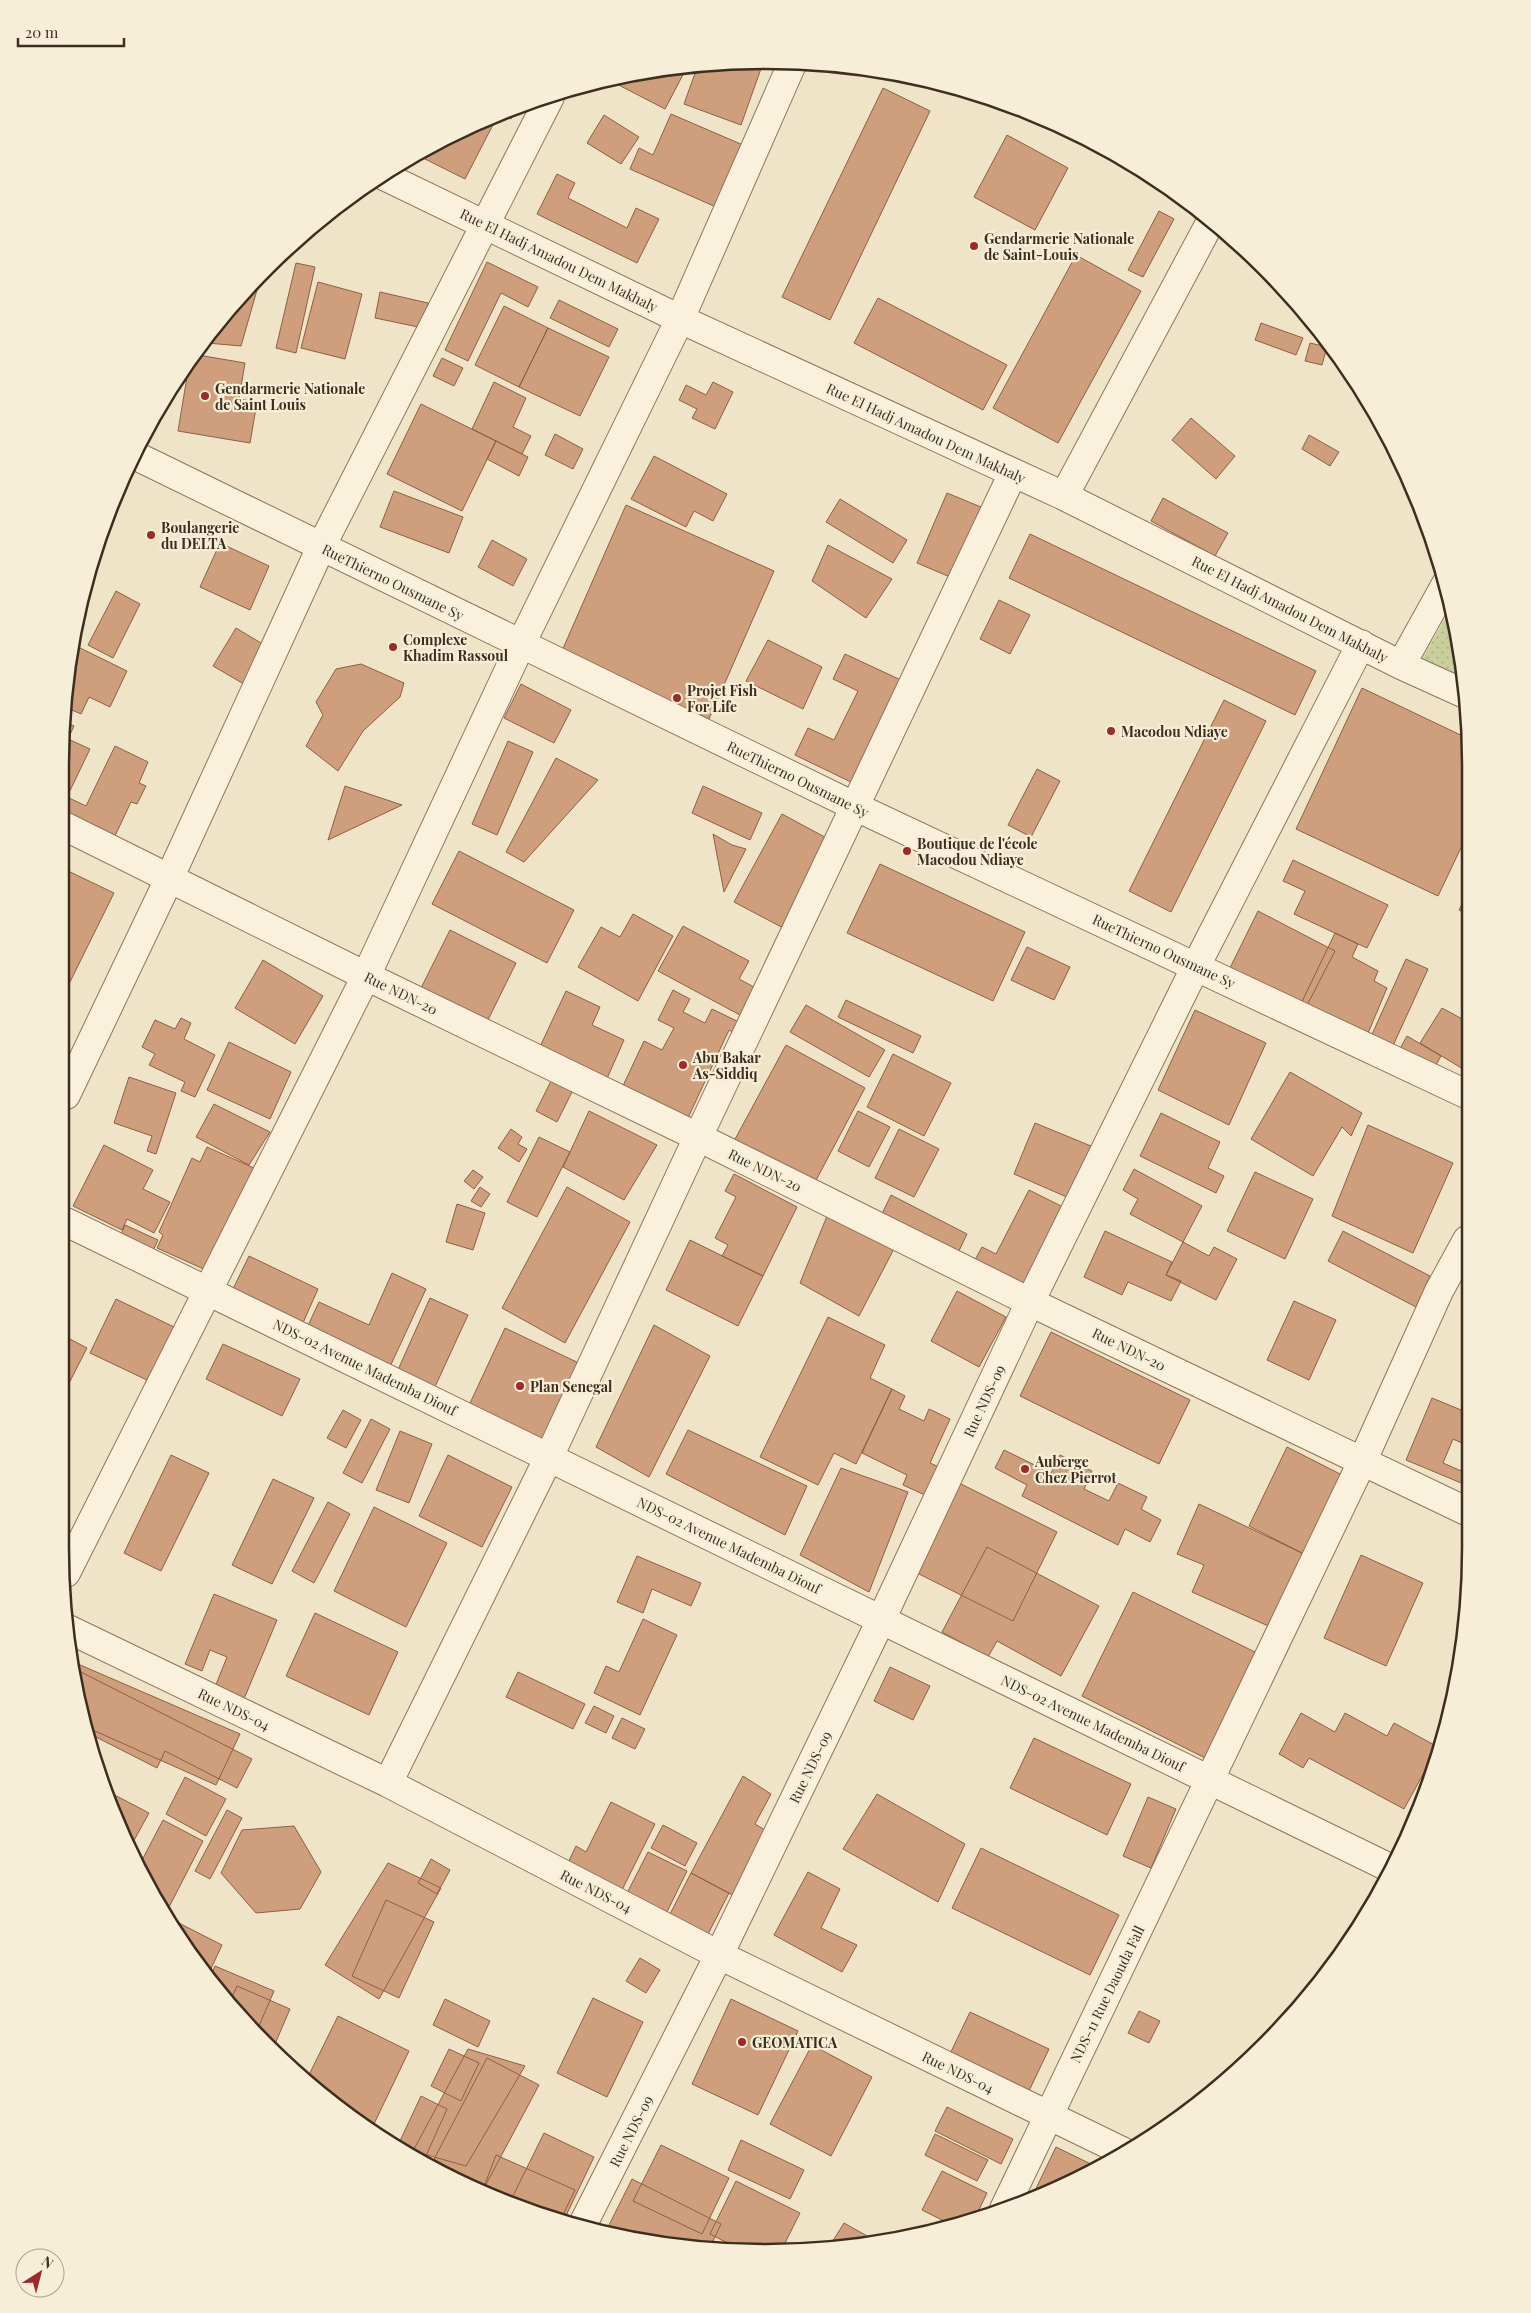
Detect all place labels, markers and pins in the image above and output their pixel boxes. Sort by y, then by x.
place label: Gendarmerie Nationale de Saint-Louis [984,229,1134,264]
marker: Gendarmerie Nationale de Saint-Louis [968,240,980,252]
place label: Gendarmerie Nationale de Saint Louis [215,379,365,414]
marker: Gendarmerie Nationale de Saint Louis [199,390,211,402]
place label: Boulangerie du DELTA [161,518,239,553]
marker: Boulangerie du DELTA [145,529,157,541]
place label: Complexe Khadim Rassoul [403,630,509,665]
marker: Complexe Khadim Rassoul [387,641,399,653]
place label: Projet Fish For Life [687,681,758,716]
marker: Projet Fish For Life [671,692,683,704]
place label: Macodou Ndiaye [1121,722,1228,741]
marker: Macodou Ndiaye [1105,725,1117,737]
place label: Boutique de l'école Macodou Ndiaye [917,834,1038,869]
marker: Boutique de l'école Macodou Ndiaye [901,845,913,857]
place label: Abu Bakar As-Siddiq [692,1048,761,1083]
marker: Abu Bakar As-Siddiq [677,1059,689,1071]
place label: Plan Senegal [530,1377,613,1396]
marker: Plan Senegal [514,1380,526,1392]
place label: Auberge Chez Pierrot [1034,1452,1116,1487]
marker: Auberge Chez Pierrot [1019,1463,1031,1475]
place label: GEOMATICA [752,2033,838,2052]
marker: GEOMATICA [736,2036,748,2048]

